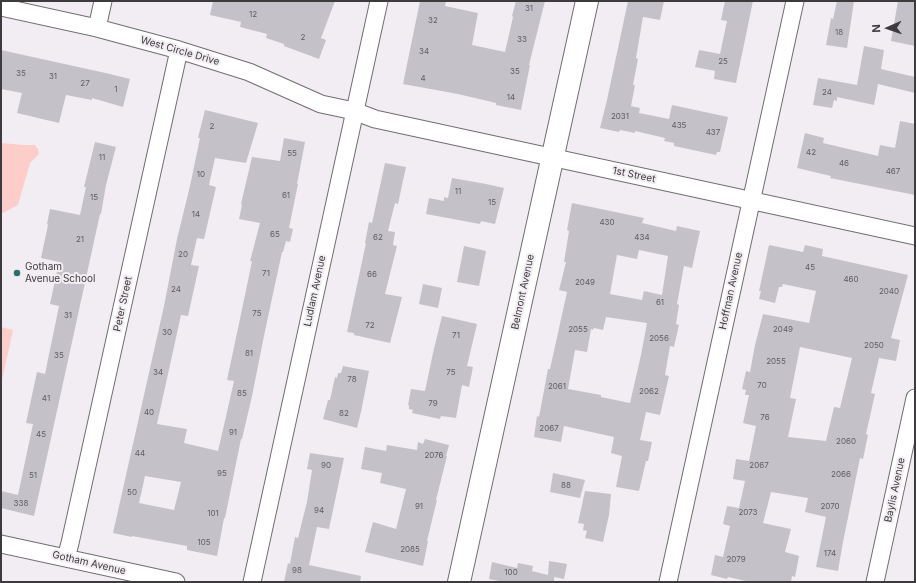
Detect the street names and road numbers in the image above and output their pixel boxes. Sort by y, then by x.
street label: West Circle Drive [139,34,221,68]
street label: 1st Street [611,165,657,185]
street label: Hoffman Avenue [717,251,745,331]
street label: Belmont Avenue [509,253,537,331]
street label: Ludlam Avenue [302,254,328,328]
street label: Peter Street [111,275,135,333]
street label: Baylis Avenue [882,457,908,523]
street label: Gotham Avenue [51,549,127,577]

